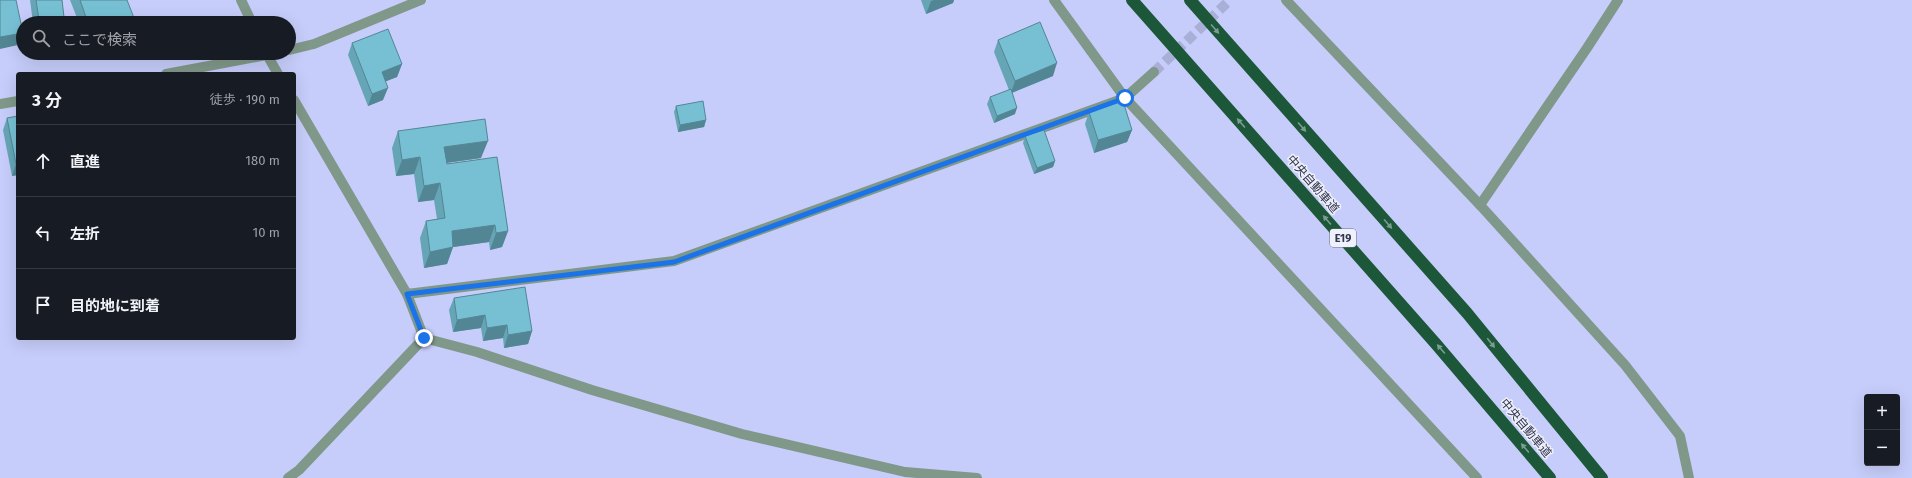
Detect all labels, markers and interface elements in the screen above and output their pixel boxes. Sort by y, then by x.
search box [16,16,296,60]
one-way arrow [1211,24,1220,34]
icon: search [30,27,52,49]
text: ここで検索 [62,31,137,49]
route start [1116,89,1134,107]
text: 3 分 [32,90,62,111]
text: 徒歩 · 190 m [210,92,280,107]
one-way arrow [1236,118,1245,128]
one-way arrow [1297,121,1306,132]
icon: ahead [32,150,54,172]
street label: 中央自動車道 [1284,152,1342,216]
text: 直進 [70,153,100,171]
text: 180 m [245,153,280,168]
one-way arrow [1322,215,1332,225]
one-way arrow [1383,219,1392,229]
icon: left [32,222,54,244]
text: 左折 [70,225,100,243]
text: 10 m [253,225,280,240]
road number: E19 [1330,229,1356,247]
icon: arrive [32,294,54,316]
text: 目的地に到着 [70,297,160,315]
route end [415,329,433,347]
one-way arrow [1487,338,1496,349]
one-way arrow [1436,344,1445,354]
map controls [1864,394,1900,466]
button: + [1864,394,1900,430]
street label: 中央自動車道 [1497,396,1555,460]
button: − [1864,430,1900,466]
one-way arrow [1520,443,1529,454]

